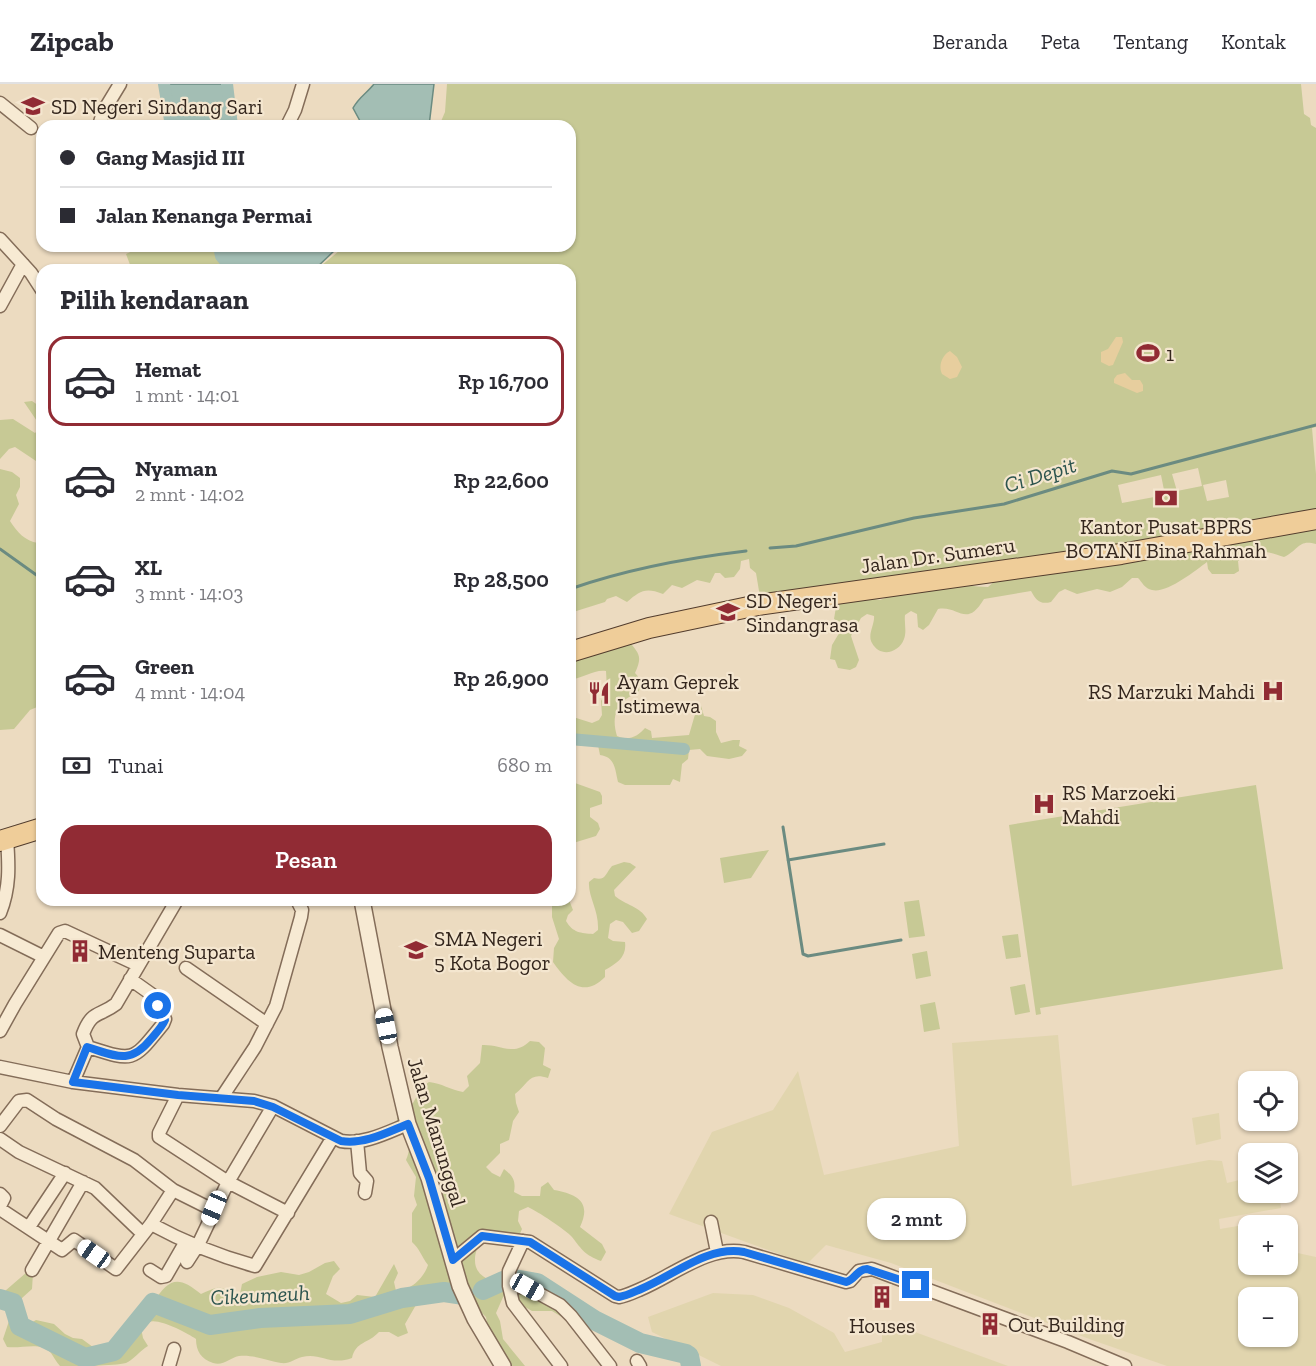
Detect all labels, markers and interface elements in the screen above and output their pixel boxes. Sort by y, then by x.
text: Zipcab [30,25,114,58]
text: Beranda [933,29,1008,54]
text: Peta [1041,29,1080,54]
text: Tentang [1113,29,1188,54]
text: Kontak [1221,29,1286,54]
school or university icon: SD Negeri Sindang Sari [20,93,46,119]
place label: SD Negeri Sindang Sari [51,94,263,119]
text: Gang Masjid III [96,144,245,171]
text: Jalan Kenanga Permai [96,202,312,229]
text: Pilih kendaraan [60,284,249,316]
sports icon: 1 [1135,340,1161,366]
place label: 1 [1166,341,1174,366]
icon: car [63,354,117,408]
text: Hemat [135,356,201,383]
text: Rp 16,700 [458,368,549,395]
text: 1 mnt · 14:01 [135,383,239,407]
water label: Ci Depit [1001,451,1080,499]
icon: car [63,453,117,507]
text: Nyaman [135,455,217,482]
text: Rp 22,600 [454,467,549,494]
text: 2 mnt · 14:02 [135,482,244,506]
bank icon: Kantor Pusat BPRS BOTANI Bina Rahmah [1153,485,1179,511]
place label: Kantor Pusat BPRS BOTANI Bina Rahmah [1066,514,1267,563]
street label: Jalan Dr. Sumeru [859,532,1017,578]
icon: car [63,552,117,606]
text: XL [135,554,162,581]
text: Rp 28,500 [453,566,549,593]
text: 3 mnt · 14:03 [135,581,243,605]
place label: SD Negeri Sindangrasa [746,588,859,637]
school or university icon: SD Negeri Sindangrasa [715,599,741,625]
icon: car [63,651,117,705]
text: Green [135,653,194,680]
text: Rp 26,900 [453,665,549,692]
place label: Ayam Geprek Istimewa [617,669,739,718]
hospital icon: RS Marzuki Mahdi [1260,678,1286,704]
place label: RS Marzuki Mahdi [1088,679,1255,704]
text: 4 mnt · 14:04 [135,680,245,704]
restaurant icon: Ayam Geprek Istimewa [586,680,612,706]
icon: cash [60,749,93,782]
text: Tunai [108,752,163,779]
text: 680 m [497,753,552,777]
place label: RS Marzoeki Mahdi [1062,780,1175,829]
hospital icon: RS Marzoeki Mahdi [1031,791,1057,817]
button: Pesan [60,825,552,894]
place label: SMA Negeri 5 Kota Bogor [434,926,551,975]
school or university icon: SMA Negeri 5 Kota Bogor [403,937,429,963]
building icon: Menteng Suparta [67,938,93,964]
place label: Menteng Suparta [98,939,255,964]
route start [144,992,171,1019]
car [374,1007,398,1045]
street label: Jalan Manunggal [402,1054,472,1210]
map controls [1238,1071,1298,1347]
button: locate [1238,1071,1298,1131]
button: layers [1238,1143,1298,1203]
car [199,1188,229,1228]
callout: 2 mnt [866,1198,966,1240]
text: 2 mnt [891,1207,942,1231]
button: + [1238,1215,1298,1275]
car [74,1236,114,1272]
car [507,1270,547,1304]
route end [902,1271,929,1298]
water label: Cikeumeuh [210,1279,310,1311]
building icon: Houses [869,1284,895,1310]
button: − [1238,1287,1298,1347]
building icon: Out Building [977,1311,1003,1337]
place label: Out Building [1008,1312,1125,1337]
place label: Houses [849,1313,915,1338]

